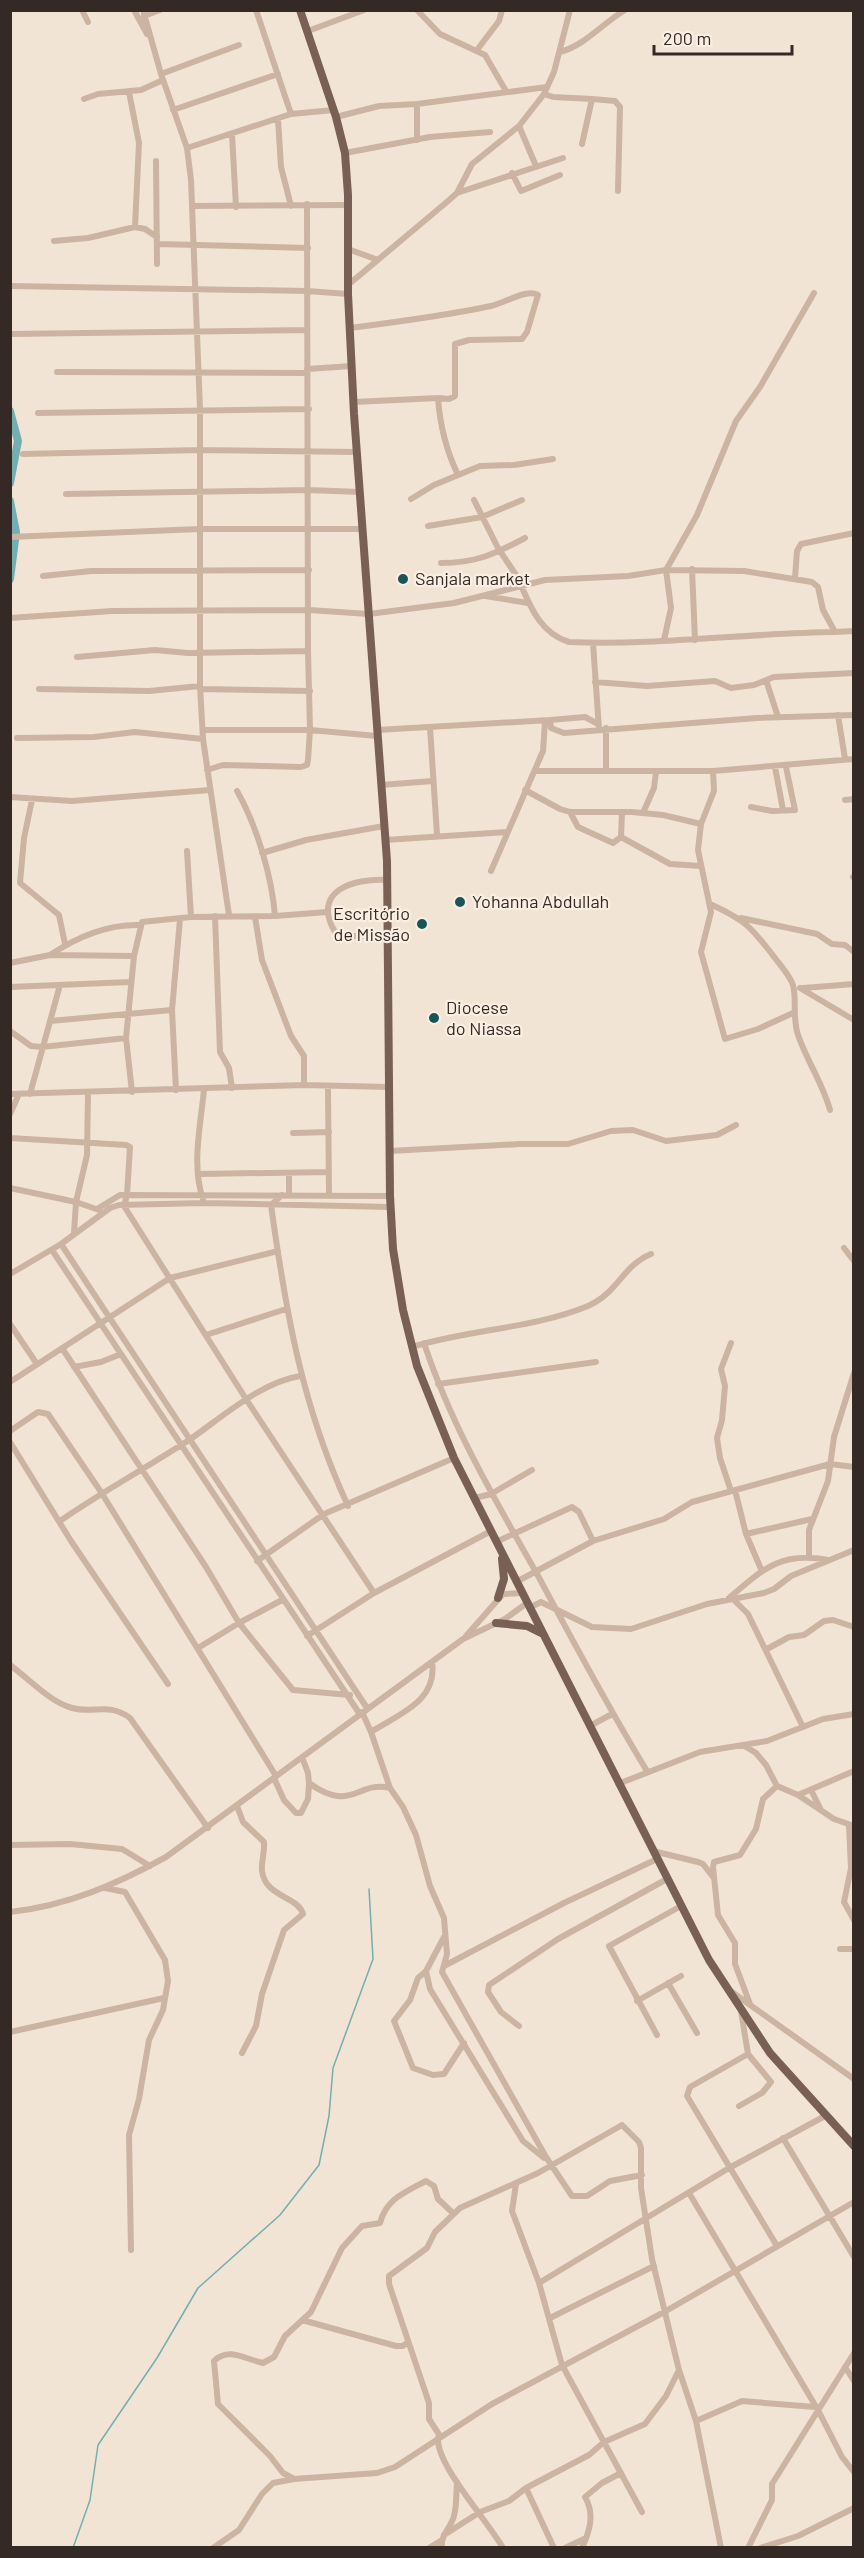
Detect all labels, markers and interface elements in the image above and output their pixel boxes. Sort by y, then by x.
scale bar [654,18,792,56]
text: 200 m [663,27,711,49]
place label: Sanjala market [415,567,530,589]
marker: Sanjala market [396,572,410,586]
place label: Yohanna Abdullah [472,890,609,912]
marker: Yohanna Abdullah [453,895,467,909]
place label: Escritório de Missão [333,902,410,945]
marker: Escritório de Missão [415,917,429,931]
place label: Diocese do Niassa [446,996,521,1039]
marker: Diocese do Niassa [427,1011,441,1025]

